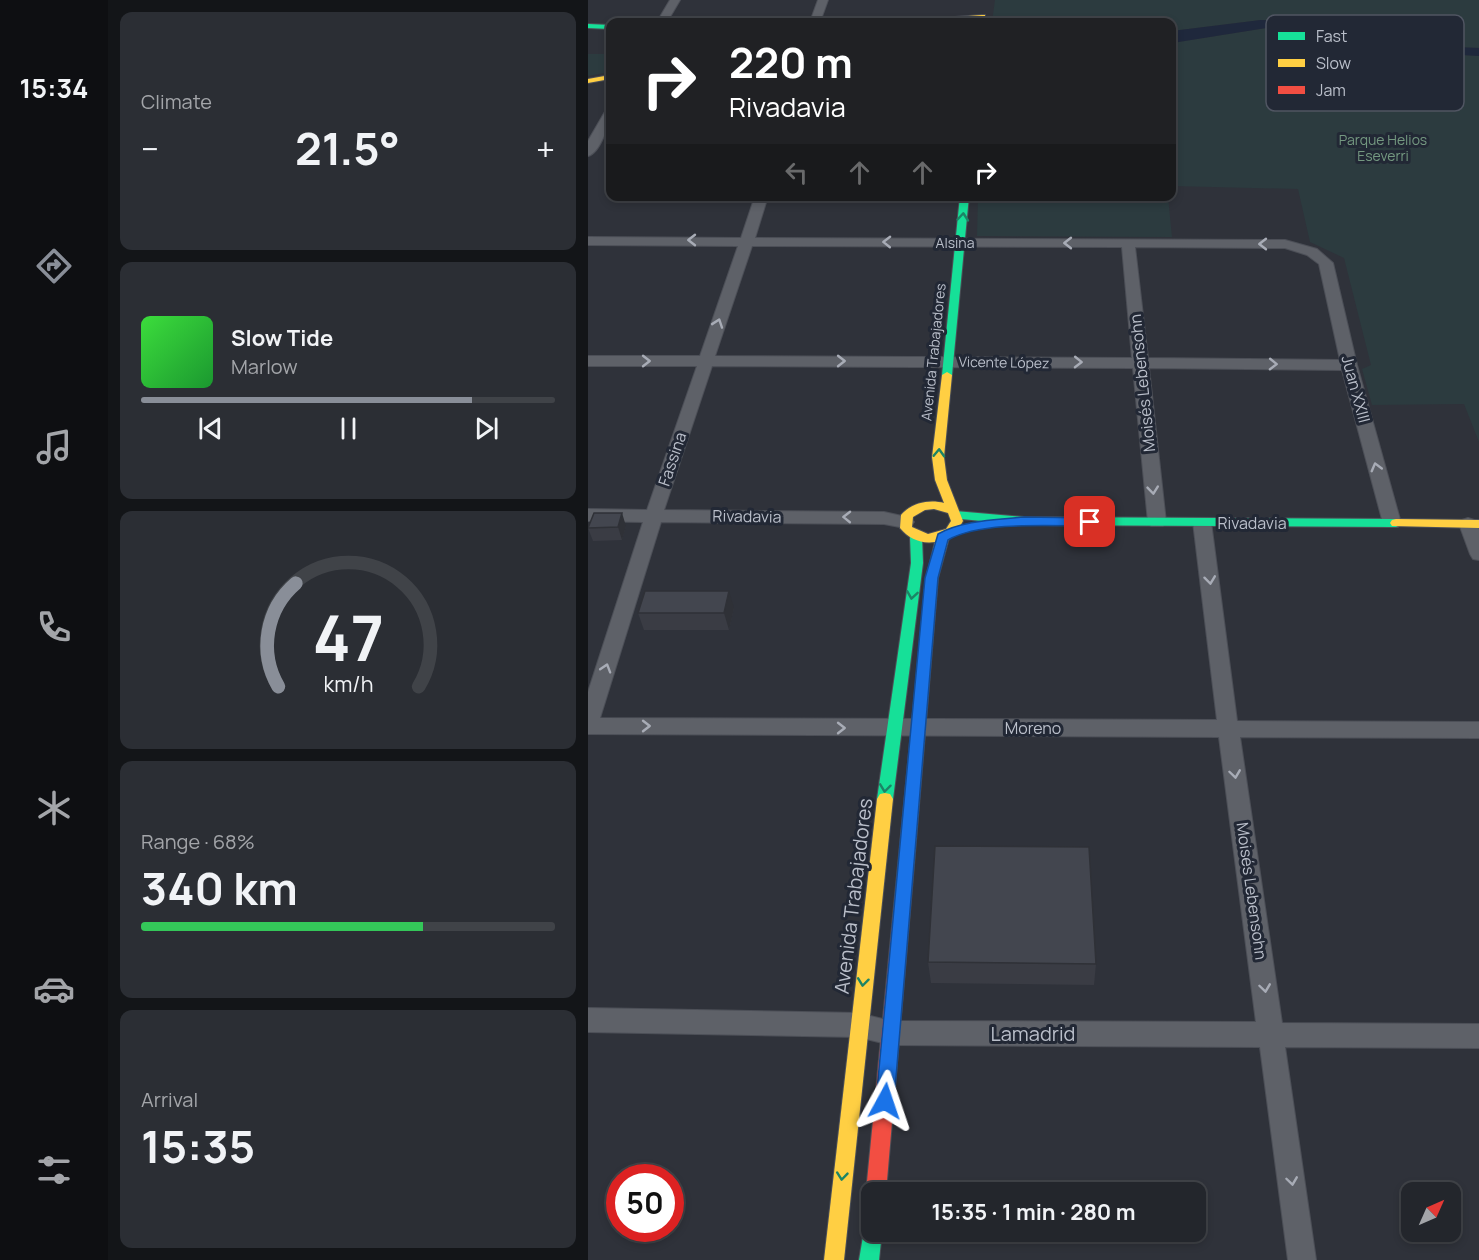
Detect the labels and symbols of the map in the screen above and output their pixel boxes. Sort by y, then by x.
legend [1266,15,1464,111]
text: Fast [1316,25,1347,47]
text: Slow [1316,52,1351,74]
text: Jam [1316,79,1346,101]
park label: Parque Helios Eseverri [1339,130,1427,165]
one-way arrow [956,213,969,222]
street label: Alsina [936,233,974,252]
one-way arrow [687,234,696,246]
one-way arrow [882,236,891,248]
one-way arrow [1064,237,1073,249]
one-way arrow [1259,238,1268,250]
street label: Avenida Trabajadores [916,282,950,422]
street label: Moisés Lebensohn [1124,313,1160,453]
one-way arrow [711,318,724,329]
street label: Vicente López [958,352,1050,372]
street label: Juan XXIII [1336,353,1376,425]
one-way arrow [642,355,651,367]
one-way arrow [837,355,846,367]
one-way arrow [1074,356,1083,368]
one-way arrow [1269,358,1278,371]
street label: Fassina [653,429,691,489]
one-way arrow [933,448,946,457]
one-way arrow [1371,462,1384,472]
one-way arrow [1146,485,1159,494]
pin [1064,496,1115,547]
street label: Rivadavia [712,504,782,528]
one-way arrow [842,511,851,523]
street label: Rivadavia [1217,512,1287,534]
one-way arrow [1203,576,1215,585]
one-way arrow [906,591,918,600]
one-way arrow [598,663,611,674]
street label: Moreno [1005,717,1061,739]
one-way arrow [642,720,651,732]
one-way arrow [837,722,846,734]
one-way arrow [1228,769,1240,778]
one-way arrow [879,784,892,793]
street label: Avenida Trabajadores [828,796,878,996]
street label: Moisés Lebensohn [1231,821,1273,961]
one-way arrow [857,977,869,987]
one-way arrow [1259,983,1271,992]
street label: Lamadrid [991,1020,1075,1047]
position arrow [853,1069,917,1133]
speed limit sign: 50 [606,1164,684,1242]
one-way arrow [836,1171,849,1180]
one-way arrow [1285,1176,1297,1185]
north arrow [1401,1182,1461,1242]

